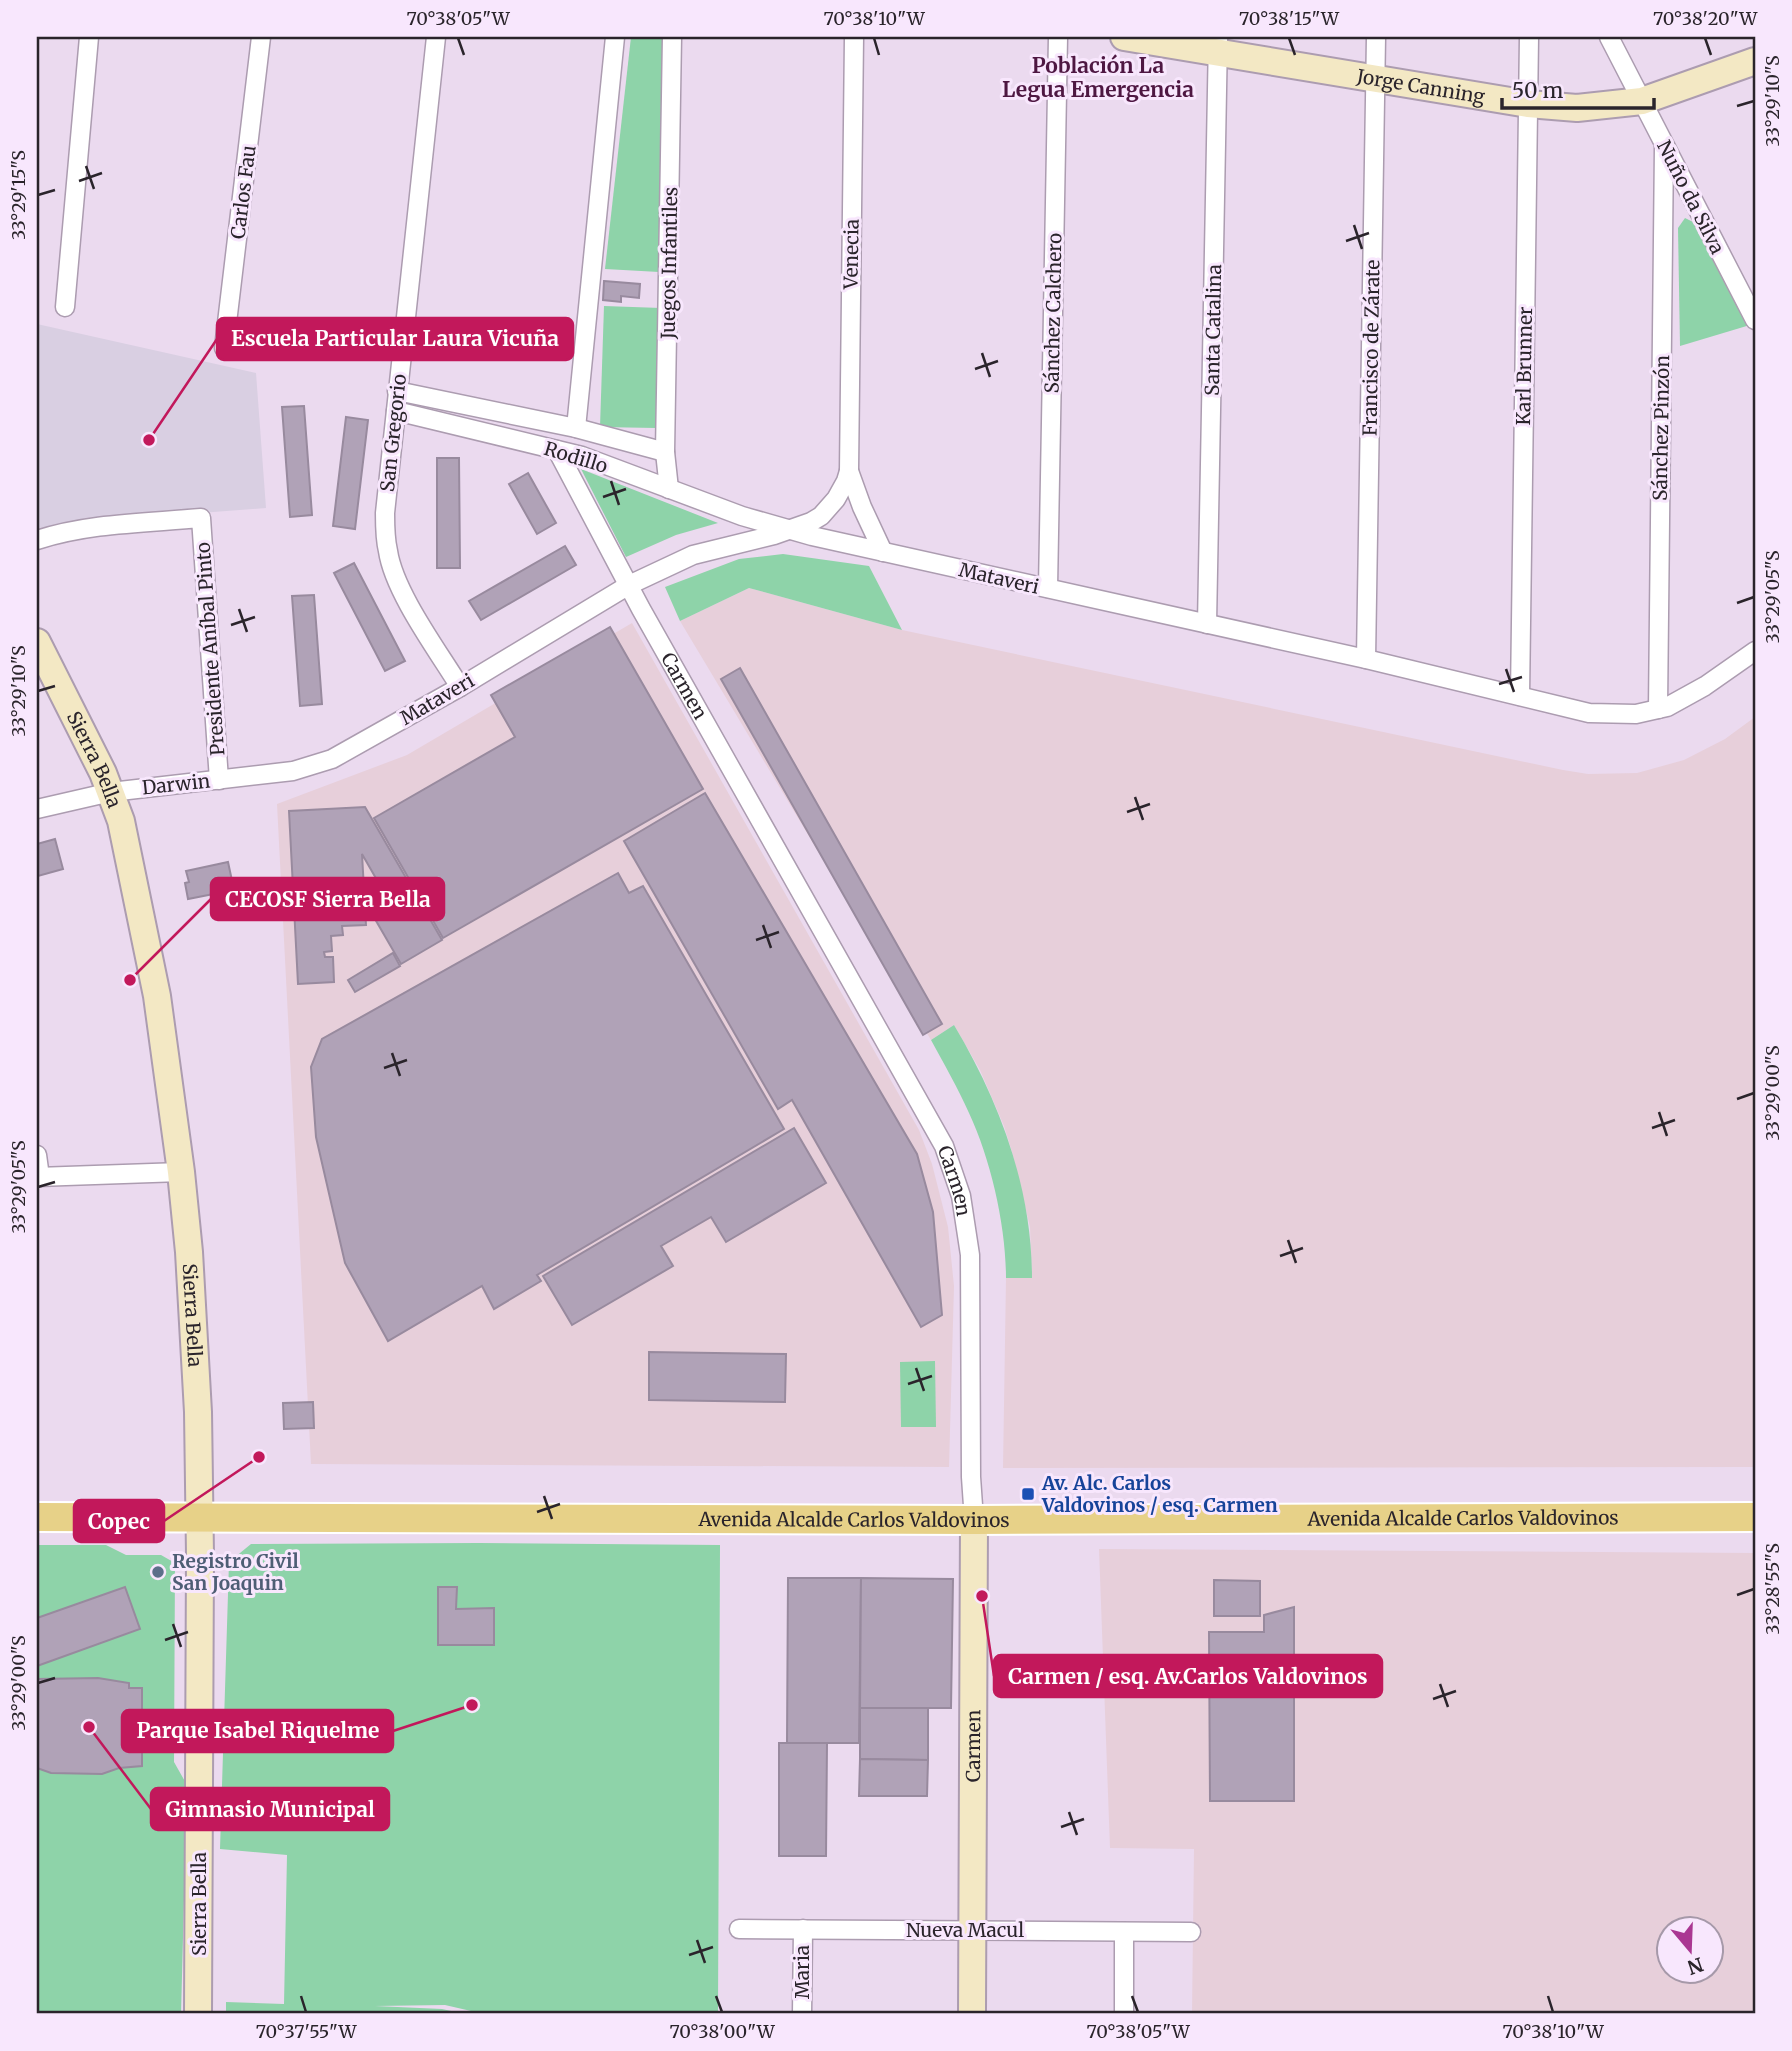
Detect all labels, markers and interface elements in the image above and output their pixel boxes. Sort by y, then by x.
text: 70°38'05"W [406,7,511,30]
text: 70°38'10"W [823,7,926,30]
text: 70°38'15"W [1239,7,1340,30]
text: 70°38'20"W [1653,7,1758,30]
district label: Población La Legua Emergencia [1002,52,1194,103]
text: 33°29'10"S [1761,55,1784,147]
street label: Jorge Canning [1354,64,1487,109]
scale bar [1502,66,1654,110]
text: 50 m [1512,77,1563,104]
street label: Nuño da Silva [1652,136,1730,258]
street label: Carlos Fau [225,144,261,240]
text: 33°29'15"S [7,150,30,240]
street label: Juegos Infantiles [656,187,682,340]
street label: Venecia [838,219,864,290]
street label: Sánchez Calchero [1040,233,1066,393]
street label: Francisco de Zárate [1357,260,1385,436]
street label: Santa Catalina [1200,264,1226,396]
street label: Karl Brunner [1511,306,1537,426]
callout: Escuela Particular Laura Vicuña [217,318,573,360]
text: Escuela Particular Laura Vicuña [231,325,559,352]
street label: Sánchez Pinzón [1648,354,1674,501]
street label: San Gregorio [375,373,411,493]
street label: Rodillo [541,436,611,478]
street label: Presidente Aníbal Pinto [191,541,229,757]
text: 33°29'05"S [1761,550,1784,644]
street label: Mataveri [957,557,1041,599]
text: 33°29'10"S [7,645,30,737]
street label: Carmen [656,648,713,724]
street label: Mataveri [396,668,478,730]
street label: Sierra Bella [62,707,127,811]
street label: Darwin [141,768,212,800]
callout: CECOSF Sierra Bella [211,878,444,920]
text: CECOSF Sierra Bella [225,886,431,913]
text: 33°29'00"S [1761,1045,1784,1141]
text: 33°29'05"S [7,1140,30,1234]
street label: Carmen [933,1142,976,1218]
street label: Sierra Bella [178,1263,207,1368]
place label: Av. Alc. Carlos Valdovinos / esq. Carmen [1041,1471,1278,1517]
marker: Av. Alc. Carlos Valdovinos / esq. Carmen [1020,1486,1036,1502]
callout: Copec [74,1500,164,1542]
street label: Avenida Alcalde Carlos Valdovinos [1306,1506,1619,1531]
street label: Avenida Alcalde Carlos Valdovinos [697,1507,1010,1532]
text: Copec [88,1508,150,1535]
text: 33°28'55"S [1761,1543,1784,1635]
place label: Registro Civil San Joaquin [172,1549,299,1595]
marker: Registro Civil San Joaquin [150,1564,166,1580]
text: 33°29'00"S [7,1635,30,1731]
callout: Carmen / esq. Av.Carlos Valdovinos [994,1655,1382,1697]
text: Carmen / esq. Av.Carlos Valdovinos [1008,1663,1368,1690]
street label: Carmen [961,1709,985,1782]
callout: Parque Isabel Riquelme [122,1710,393,1752]
text: Parque Isabel Riquelme [137,1717,379,1744]
callout: Gimnasio Municipal [151,1788,389,1830]
text: Gimnasio Municipal [165,1796,375,1823]
street label: Sierra Bella [187,1852,211,1956]
north arrow [1656,1914,1726,1984]
street label: Nueva Macul [906,1918,1024,1942]
street label: Maria [790,1945,814,1999]
text: N [1685,1952,1707,1980]
text: 70°37'55"W [256,2020,357,2043]
text: 70°38'00"W [669,2020,776,2043]
text: 70°38'05"W [1086,2020,1191,2043]
text: 70°38'10"W [1502,2020,1605,2043]

